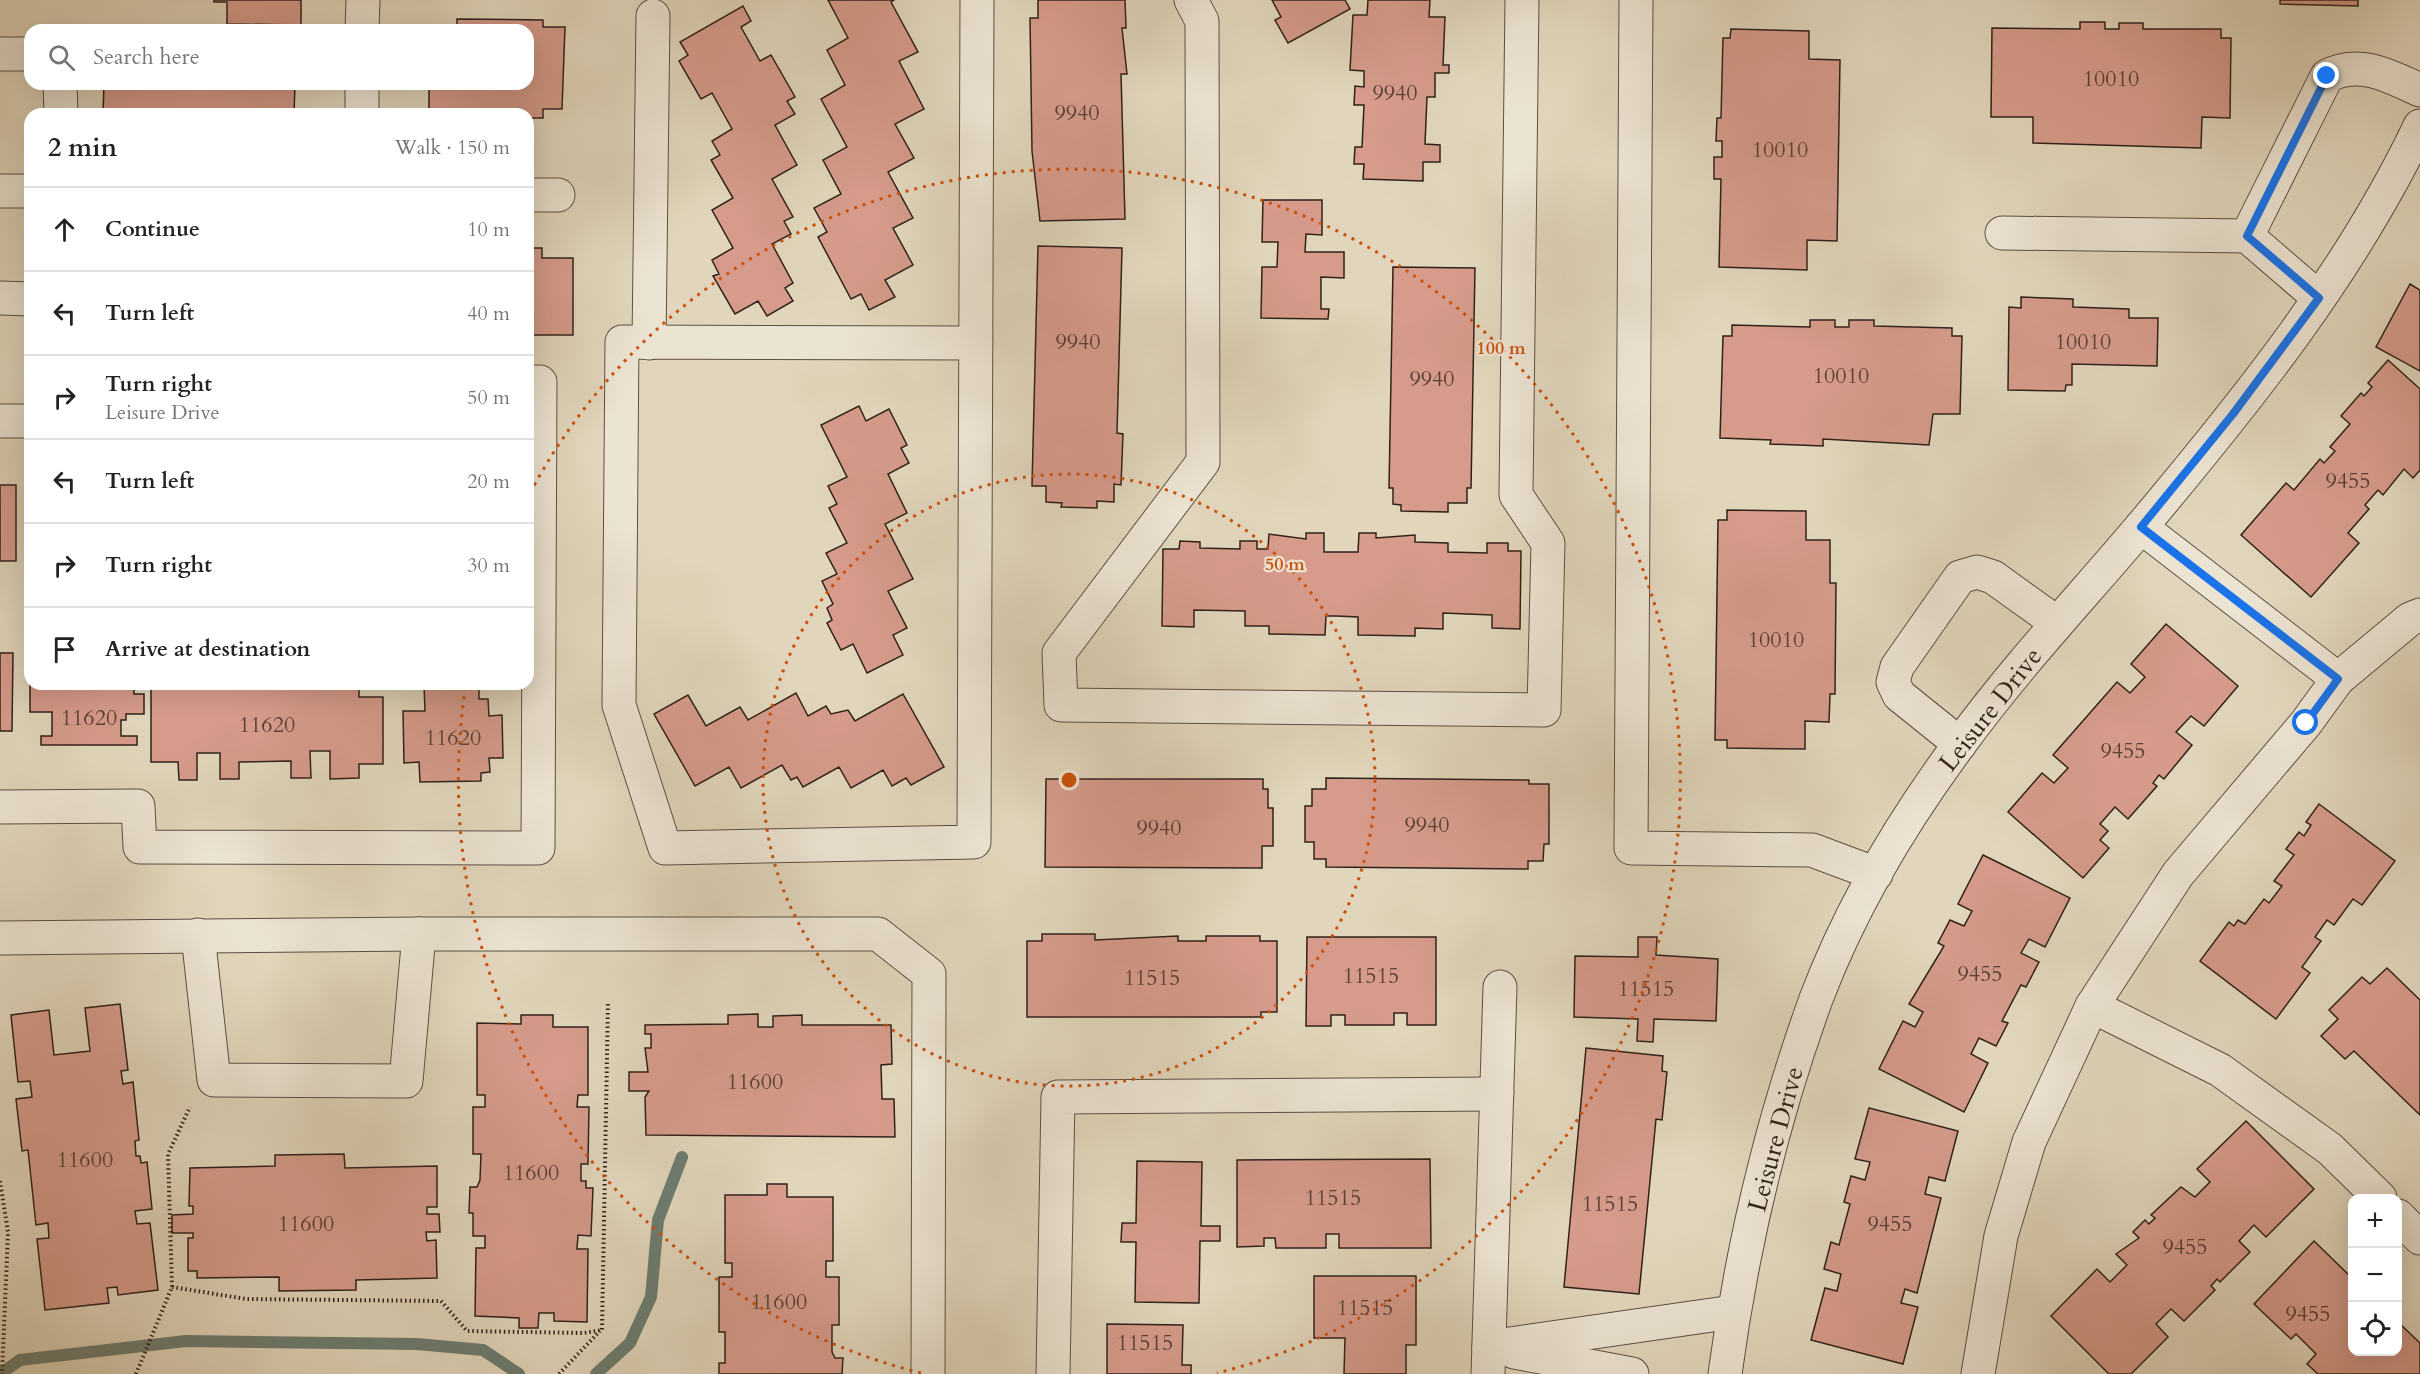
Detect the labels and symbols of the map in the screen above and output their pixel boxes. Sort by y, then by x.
route end [2313,62,2339,88]
house number: 10010 [2083,64,2139,94]
house number: 9940 [1372,78,1418,108]
house number: 9940 [1054,98,1100,128]
house number: 10010 [1752,135,1808,165]
house number: 9940 [1055,327,1101,357]
house number: 10010 [2055,327,2111,357]
text: 100 m [1476,336,1526,361]
house number: 10010 [1813,361,1869,391]
house number: 9940 [1409,364,1455,394]
house number: 9455 [2325,466,2371,496]
text: 50 m [1265,552,1305,577]
house number: 10010 [1748,625,1804,655]
street label: Leisure Drive [1931,640,2050,779]
house number: 11620 [61,703,117,733]
route start [2292,709,2318,735]
house number: 11620 [239,710,295,740]
house number: 11620 [425,723,481,753]
house number: 9455 [2100,736,2146,766]
centre of rings [1059,770,1079,790]
house number: 9940 [1404,810,1450,840]
house number: 9940 [1136,813,1182,843]
house number: 9455 [1957,959,2003,989]
house number: 11515 [1343,961,1399,991]
house number: 11515 [1124,963,1180,993]
house number: 11515 [1618,974,1674,1004]
street label: Leisure Drive [1739,1063,1812,1216]
house number: 11600 [727,1067,783,1097]
house number: 11600 [57,1145,113,1175]
house number: 11600 [503,1158,559,1188]
house number: 11515 [1305,1183,1361,1213]
house number: 11515 [1582,1189,1638,1219]
house number: 11600 [278,1209,334,1239]
house number: 9455 [1867,1209,1913,1239]
house number: 9455 [2162,1232,2208,1262]
house number: 11600 [751,1287,807,1317]
house number: 11515 [1337,1293,1393,1323]
house number: 9455 [2285,1299,2331,1329]
house number: 11515 [1117,1328,1173,1358]

